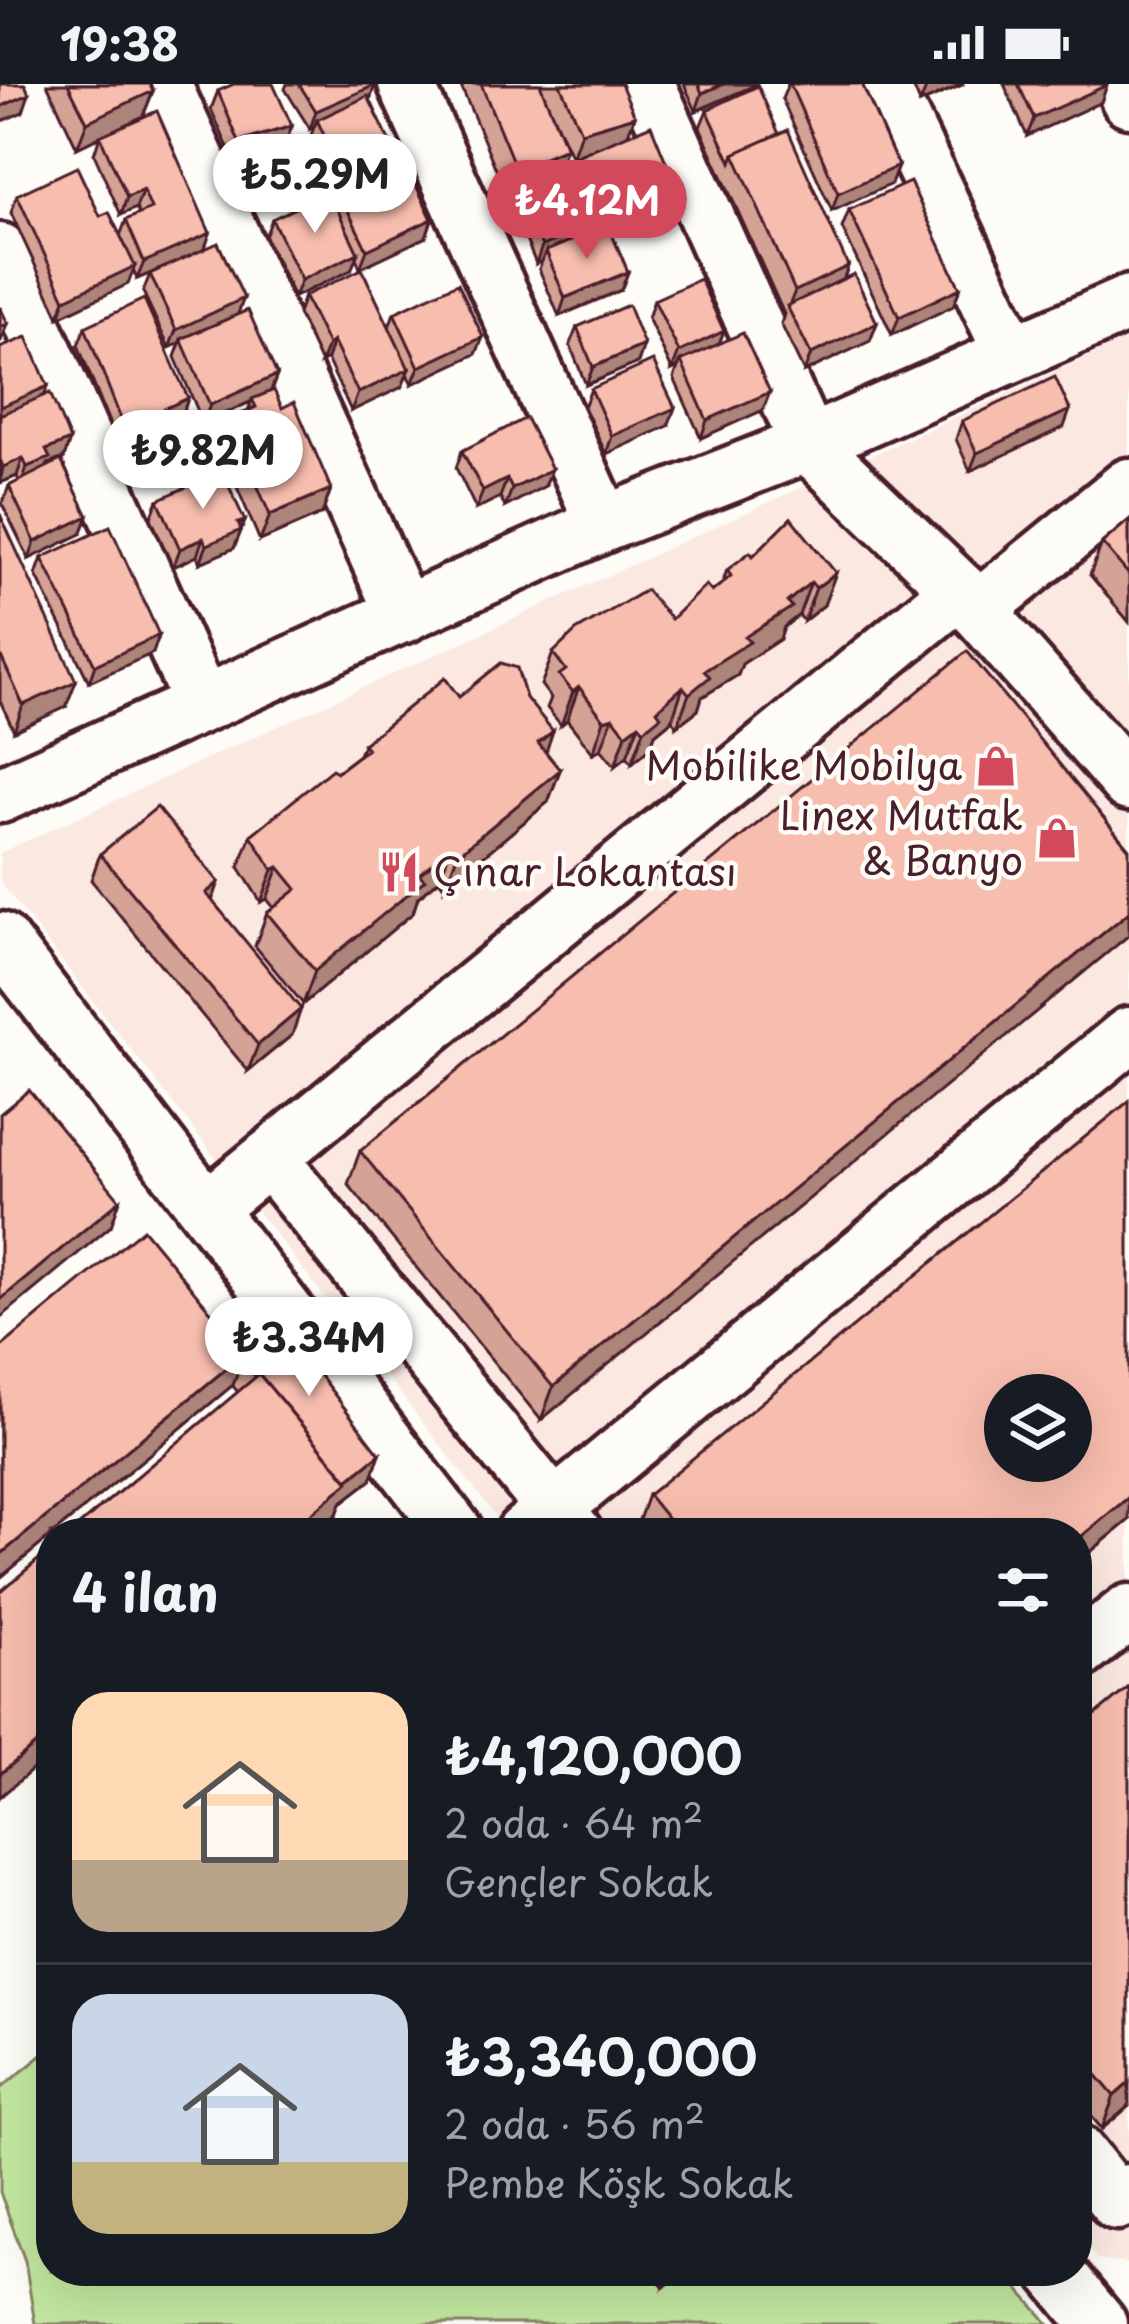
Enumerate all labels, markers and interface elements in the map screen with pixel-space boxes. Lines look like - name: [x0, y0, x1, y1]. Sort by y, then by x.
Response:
- text: 19:38: [60, 8, 179, 76]
- pin: ₺5.29M: [217, 134, 413, 236]
- text: ₺5.29M: [240, 143, 390, 202]
- pin: ₺4.12M: [489, 160, 685, 262]
- text: ₺4.12M: [514, 169, 660, 228]
- pin: ₺9.82M: [105, 410, 301, 512]
- text: ₺9.82M: [130, 419, 276, 478]
- place label: Mobilike Mobilya: [645, 734, 963, 793]
- shop icon: Mobilike Mobilya: [973, 743, 1019, 789]
- place label: Linex Mutfak & Banyo: [780, 784, 1023, 888]
- shop icon: Linex Mutfak & Banyo: [1034, 815, 1080, 861]
- place label: Çınar Lokantası: [433, 840, 737, 899]
- restaurant icon: Çınar Lokantası: [376, 849, 422, 895]
- pin: ₺3.34M: [211, 1297, 407, 1399]
- text: ₺3.34M: [232, 1306, 386, 1365]
- map controls: [984, 1374, 1092, 1482]
- button: layers: [984, 1374, 1092, 1482]
- text: 4 ilan: [72, 1552, 219, 1629]
- icon: filters: [990, 1557, 1056, 1623]
- text: ₺4,120,000: [444, 1715, 743, 1792]
- icon: home: [168, 1740, 312, 1884]
- text: 2 oda · 64 m²: [444, 1792, 703, 1851]
- text: Gençler Sokak: [444, 1851, 713, 1910]
- text: ₺3,340,000: [444, 2016, 758, 2093]
- icon: home: [168, 2042, 312, 2186]
- text: 2 oda · 56 m²: [444, 2093, 705, 2152]
- text: Pembe Köşk Sokak: [444, 2152, 793, 2211]

